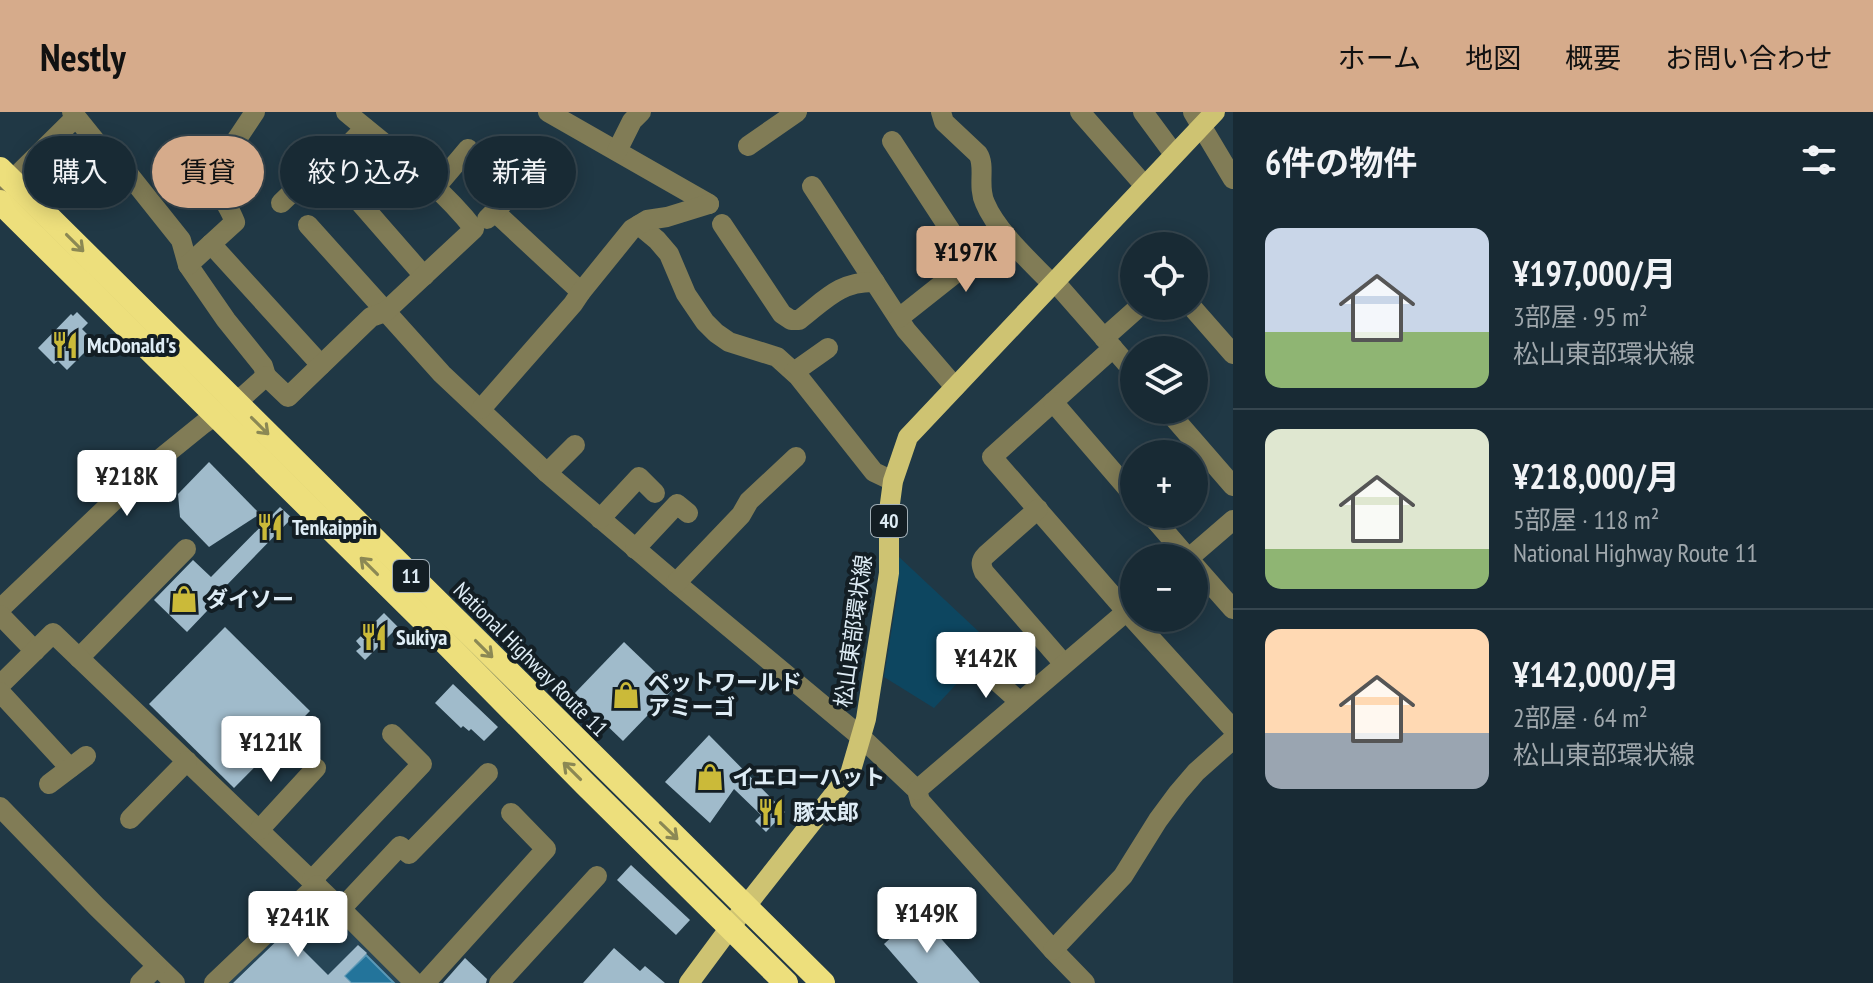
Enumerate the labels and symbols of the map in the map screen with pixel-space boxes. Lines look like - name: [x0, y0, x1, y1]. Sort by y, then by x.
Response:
- pin: ¥197K: [910, 226, 1022, 294]
- one-way arrow: [65, 233, 84, 252]
- restaurant icon: McDonald's: [50, 330, 80, 360]
- place label: McDonald's: [87, 331, 176, 359]
- one-way arrow: [250, 417, 270, 436]
- pin: ¥218K: [71, 450, 183, 518]
- road number: 40: [871, 505, 907, 537]
- restaurant icon: Tenkaippin: [255, 512, 285, 542]
- place label: Tenkaippin: [292, 513, 377, 541]
- street label: 松山東部環状線: [828, 553, 878, 709]
- one-way arrow: [359, 557, 379, 576]
- road number: 11: [393, 560, 429, 592]
- street label: National Highway Route 11: [448, 576, 614, 742]
- shop icon: ダイソー: [169, 584, 199, 614]
- place label: ダイソー: [206, 585, 294, 613]
- restaurant icon: Sukiya: [359, 622, 389, 652]
- place label: Sukiya: [396, 623, 447, 651]
- pin: ¥142K: [930, 632, 1042, 700]
- one-way arrow: [474, 639, 493, 658]
- place label: ペットワールド アミーゴ: [648, 668, 802, 721]
- shop icon: ペットワールド アミーゴ: [611, 680, 641, 710]
- pin: ¥121K: [215, 716, 327, 784]
- one-way arrow: [563, 762, 582, 781]
- shop icon: イエローハット: [695, 762, 725, 792]
- place label: イエローハット: [732, 763, 885, 791]
- restaurant icon: 豚太郎: [756, 797, 786, 827]
- place label: 豚太郎: [793, 798, 859, 826]
- one-way arrow: [659, 822, 679, 841]
- pin: ¥149K: [871, 887, 983, 955]
- pin: ¥241K: [242, 891, 354, 959]

